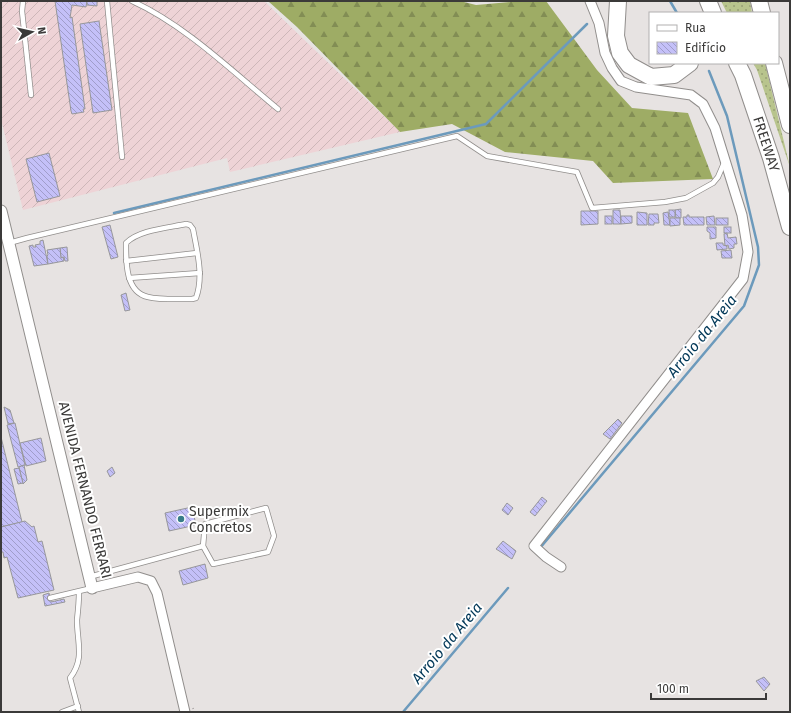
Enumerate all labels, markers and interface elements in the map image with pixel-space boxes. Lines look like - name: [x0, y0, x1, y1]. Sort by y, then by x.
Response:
- north arrow: [12, 12, 52, 52]
- legend: [649, 12, 779, 64]
- text: Rua: [685, 21, 706, 35]
- text: N: [34, 26, 48, 35]
- text: Edifício: [685, 41, 726, 55]
- street label: FREEWAY: [749, 114, 783, 174]
- water label: Arroio da Areia: [663, 291, 741, 381]
- street label: AVENIDA FERNANDO FERRARI: [55, 400, 115, 580]
- place label: Supermix Concretos: [189, 503, 252, 536]
- marker: Supermix Concretos: [176, 514, 186, 524]
- water label: Arroio da Areia: [407, 599, 486, 688]
- scale bar: [651, 675, 766, 701]
- text: 100 m: [657, 682, 689, 696]

